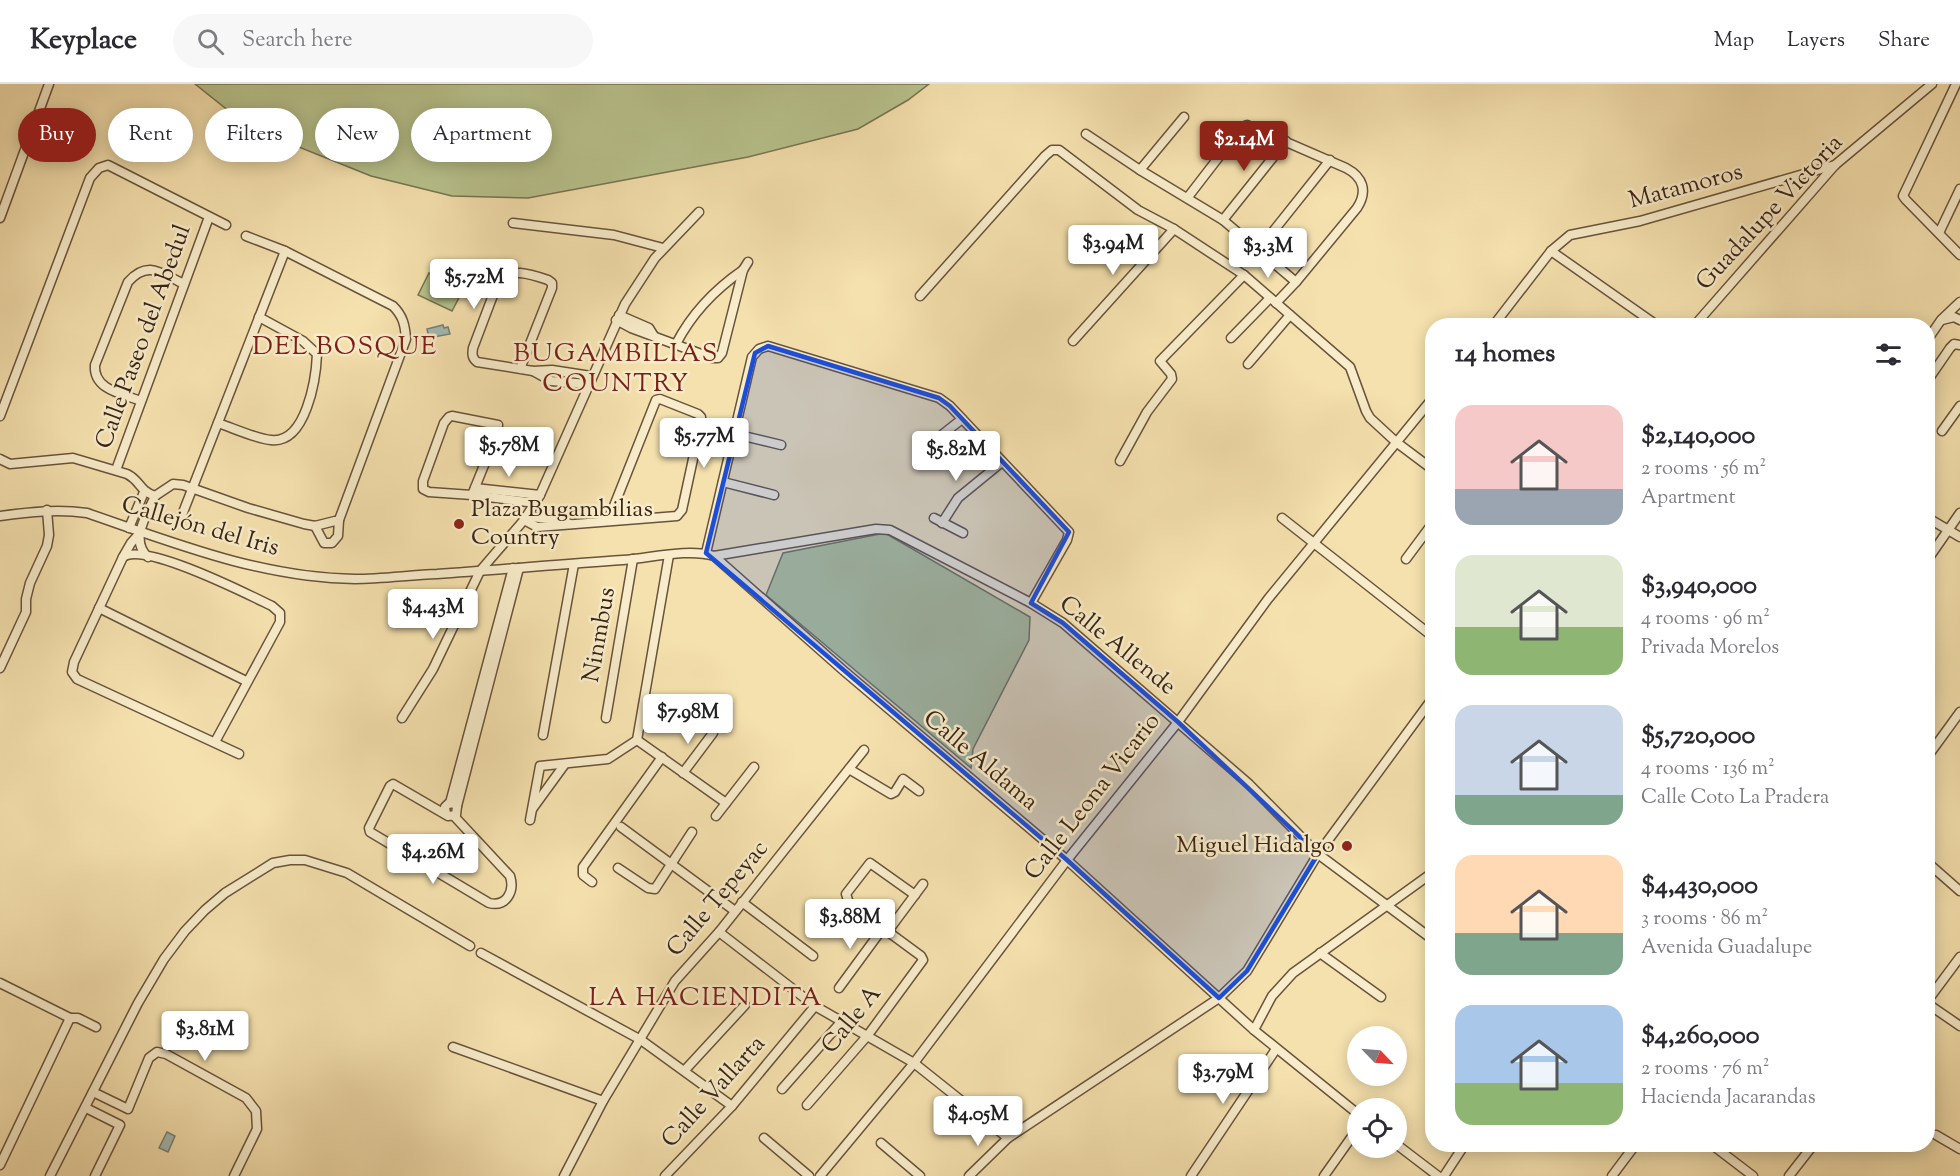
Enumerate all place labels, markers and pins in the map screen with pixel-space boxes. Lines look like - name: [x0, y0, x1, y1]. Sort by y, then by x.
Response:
- pin: $2.14M: [1195, 121, 1293, 172]
- pin: $3.94M: [1064, 225, 1162, 276]
- pin: $3.3M: [1226, 228, 1310, 279]
- pin: $5.72M: [425, 259, 523, 310]
- pin: $5.77M: [655, 418, 753, 469]
- pin: $5.78M: [460, 427, 558, 478]
- pin: $5.82M: [907, 431, 1005, 482]
- place label: Plaza Bugambilias Country: [471, 493, 653, 555]
- marker: Plaza Bugambilias Country: [452, 517, 466, 531]
- pin: $4.43M: [384, 589, 482, 640]
- pin: $7.98M: [639, 694, 737, 745]
- place label: Miguel Hidalgo: [1176, 829, 1335, 863]
- pin: $4.26M: [384, 834, 482, 885]
- marker: Miguel Hidalgo: [1340, 839, 1354, 853]
- pin: $3.88M: [801, 899, 899, 950]
- pin: $3.81M: [156, 1011, 254, 1062]
- pin: $3.79M: [1174, 1054, 1272, 1105]
- pin: $4.05M: [929, 1096, 1027, 1147]

